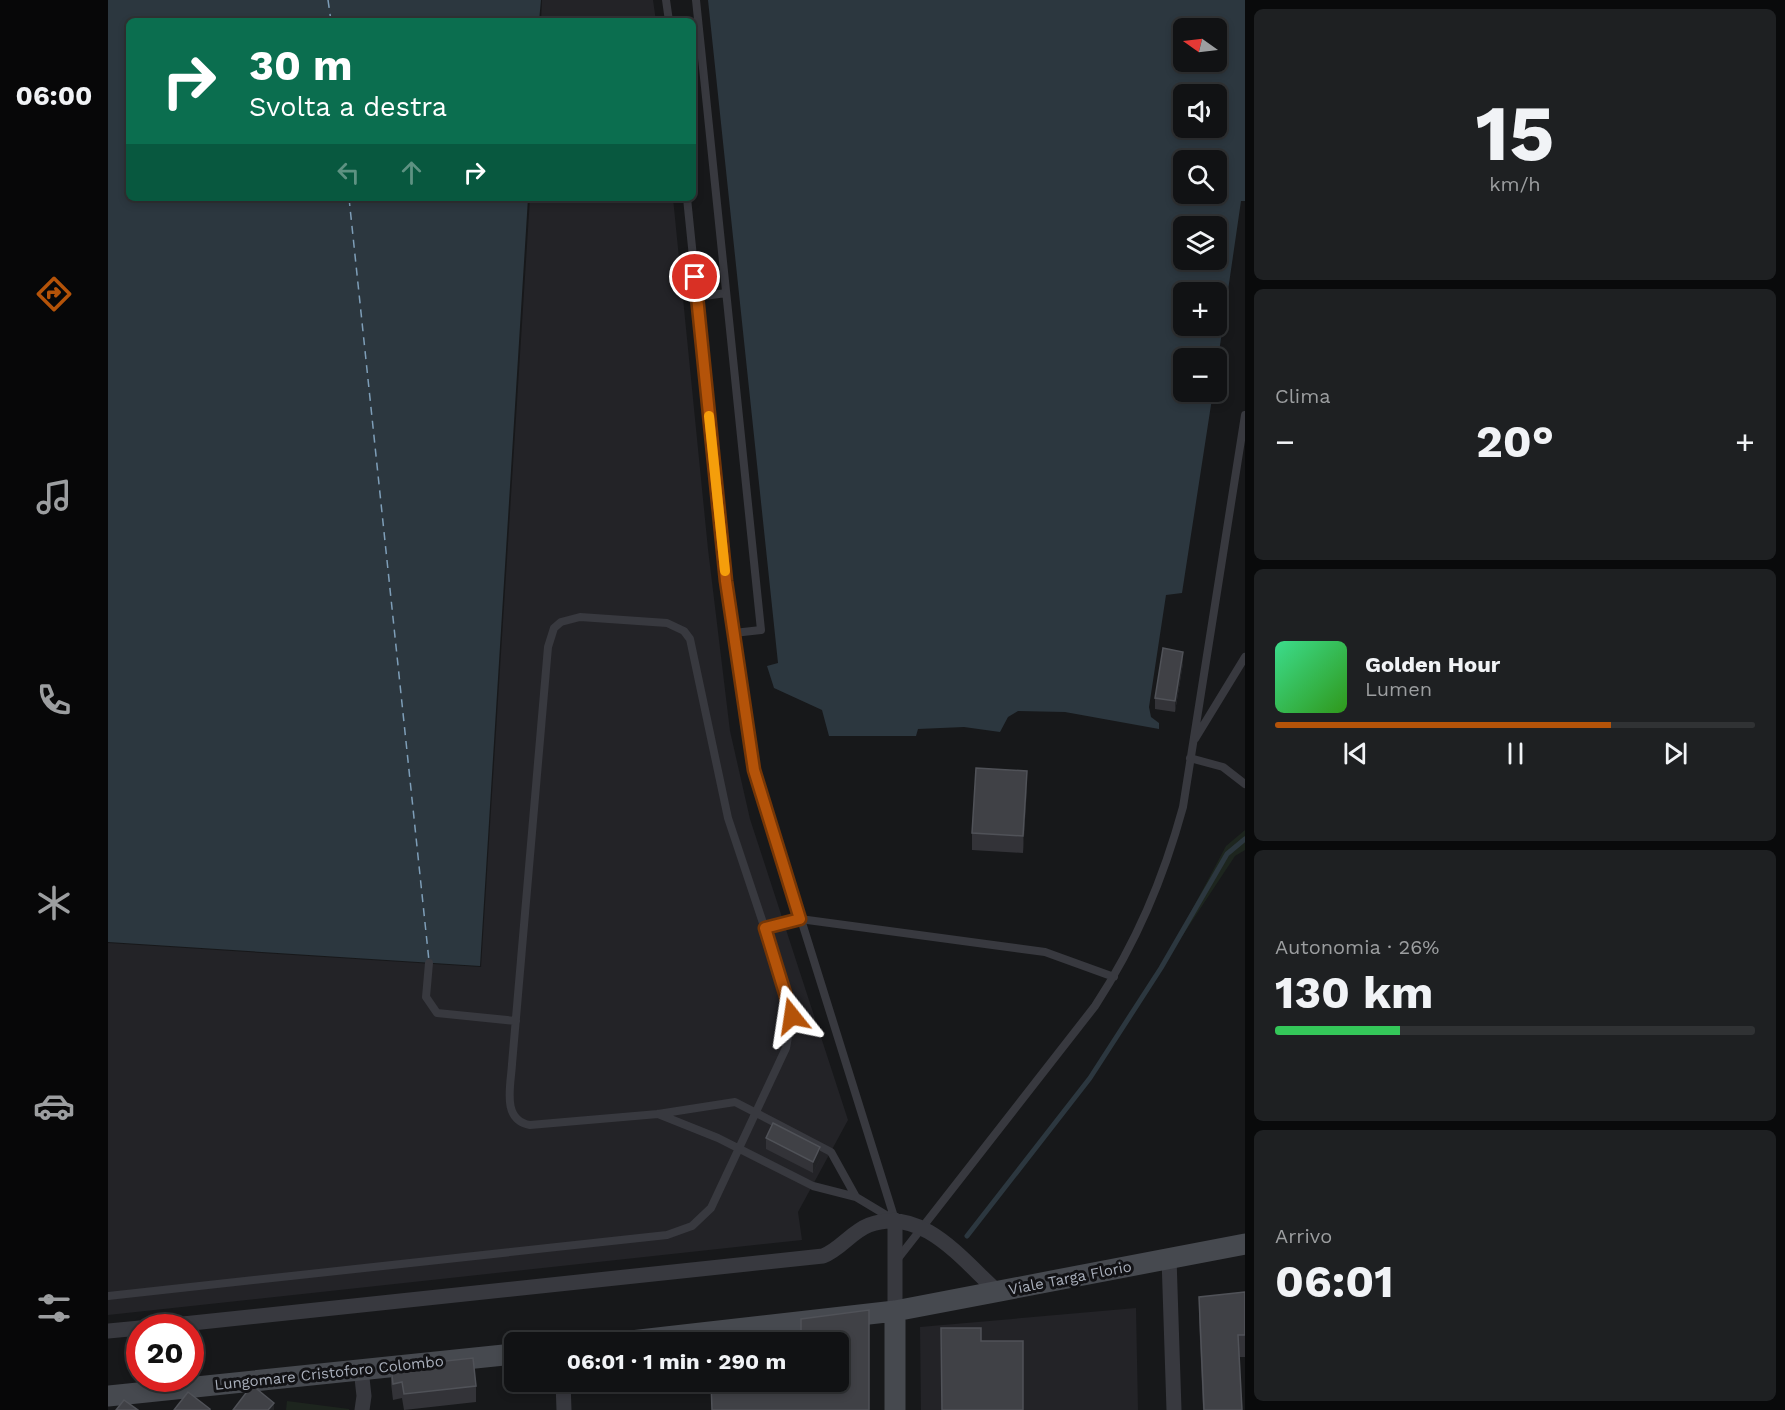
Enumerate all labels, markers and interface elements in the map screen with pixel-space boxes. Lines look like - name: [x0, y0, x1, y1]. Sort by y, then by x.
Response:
- north arrow: [1173, 18, 1227, 72]
- map controls: [1173, 18, 1227, 402]
- text: 30 m: [249, 41, 353, 90]
- icon: right: [150, 42, 228, 120]
- text: 06:00: [16, 80, 92, 112]
- button: sound: [1173, 84, 1227, 138]
- text: 15: [1475, 87, 1555, 179]
- text: Svolta a destra: [249, 91, 447, 123]
- button: search: [1173, 150, 1227, 204]
- icon: left: [332, 156, 365, 189]
- icon: ahead: [395, 156, 428, 189]
- icon: right: [458, 156, 491, 189]
- text: km/h: [1489, 172, 1541, 196]
- button: layers: [1173, 216, 1227, 270]
- pin: [669, 251, 720, 302]
- icon: arrive: [678, 260, 711, 293]
- icon: directions: [33, 273, 75, 315]
- button: +: [1173, 282, 1227, 336]
- button: −: [1173, 348, 1227, 402]
- text: Clima: [1275, 384, 1331, 408]
- text: 20°: [1476, 415, 1554, 468]
- text: −: [1275, 422, 1295, 461]
- text: +: [1735, 422, 1755, 461]
- icon: music: [33, 476, 75, 518]
- text: Golden Hour: [1365, 652, 1500, 677]
- text: Lumen: [1365, 677, 1432, 701]
- icon: phone: [33, 679, 75, 721]
- icon: previous: [1339, 737, 1372, 770]
- icon: pause: [1499, 737, 1532, 770]
- icon: next: [1659, 737, 1692, 770]
- icon: climate: [33, 882, 75, 924]
- text: Autonomia · 26%: [1275, 935, 1439, 959]
- text: 130 km: [1275, 966, 1433, 1019]
- position arrow: [760, 984, 824, 1048]
- icon: car: [33, 1085, 75, 1127]
- text: Arrivo: [1275, 1224, 1332, 1248]
- text: 06:01: [1275, 1255, 1394, 1308]
- street label: Viale Targa Florio: [1007, 1257, 1133, 1299]
- icon: filters: [33, 1287, 75, 1329]
- speed limit sign: 20: [126, 1314, 204, 1392]
- text: 06:01 · 1 min · 290 m: [567, 1349, 786, 1374]
- street label: Lungomare Cristoforo Colombo: [213, 1352, 445, 1394]

